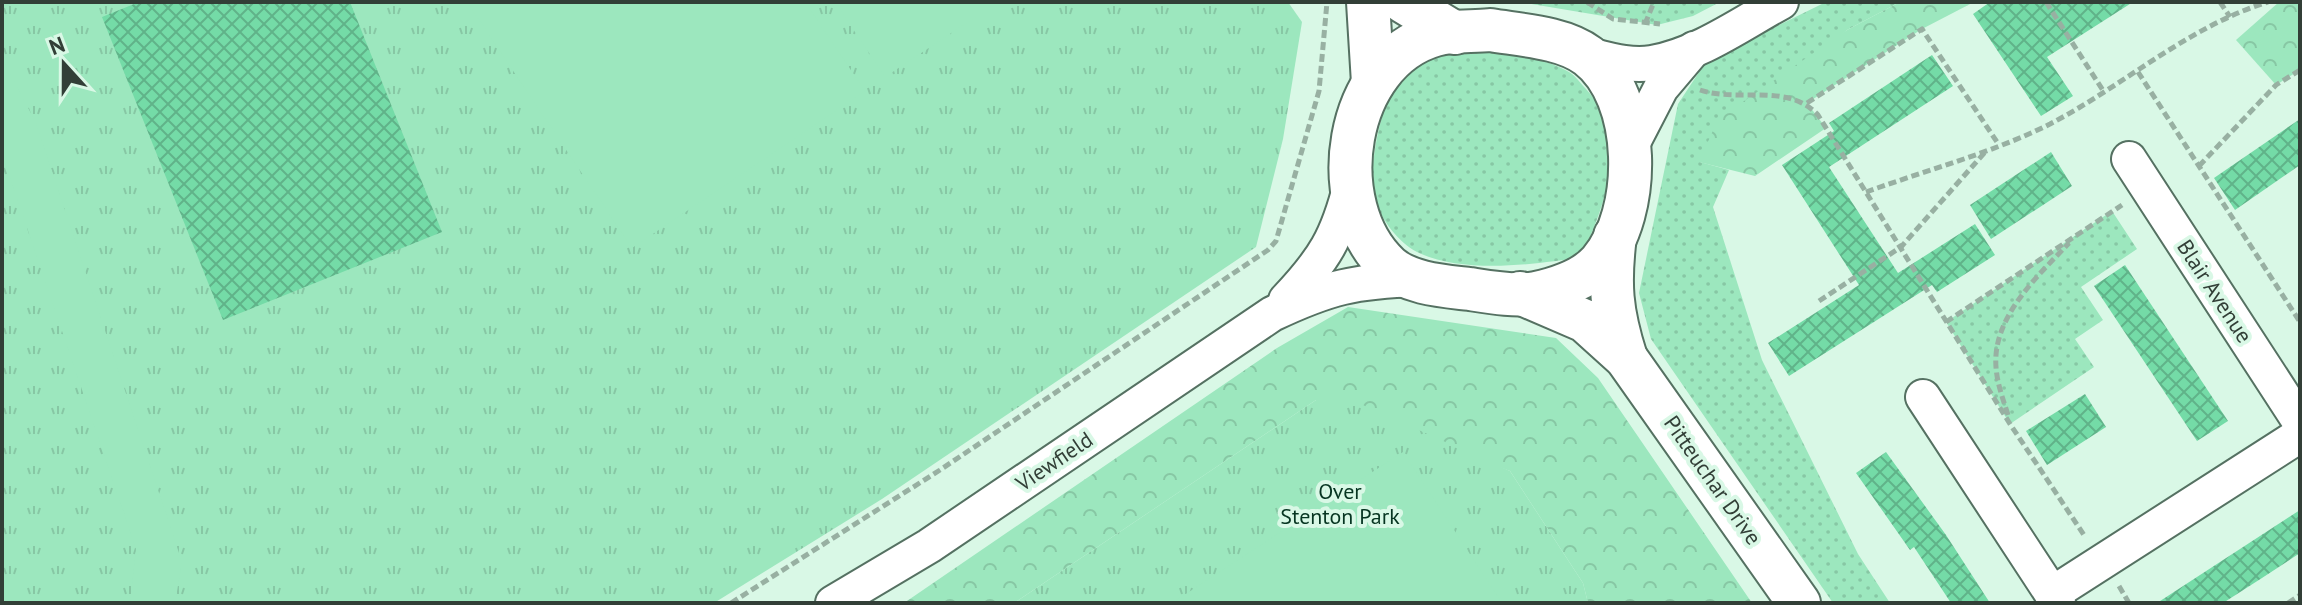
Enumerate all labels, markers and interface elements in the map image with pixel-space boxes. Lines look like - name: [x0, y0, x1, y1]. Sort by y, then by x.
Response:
- north arrow: [24, 24, 104, 104]
- text: N: [45, 30, 69, 61]
- street label: Blair Avenue: [2171, 234, 2259, 348]
- street label: Pitteuchar Drive: [1658, 410, 1768, 550]
- street label: Viewfield: [1009, 425, 1098, 497]
- park label: Over Stenton Park: [1280, 477, 1400, 530]

